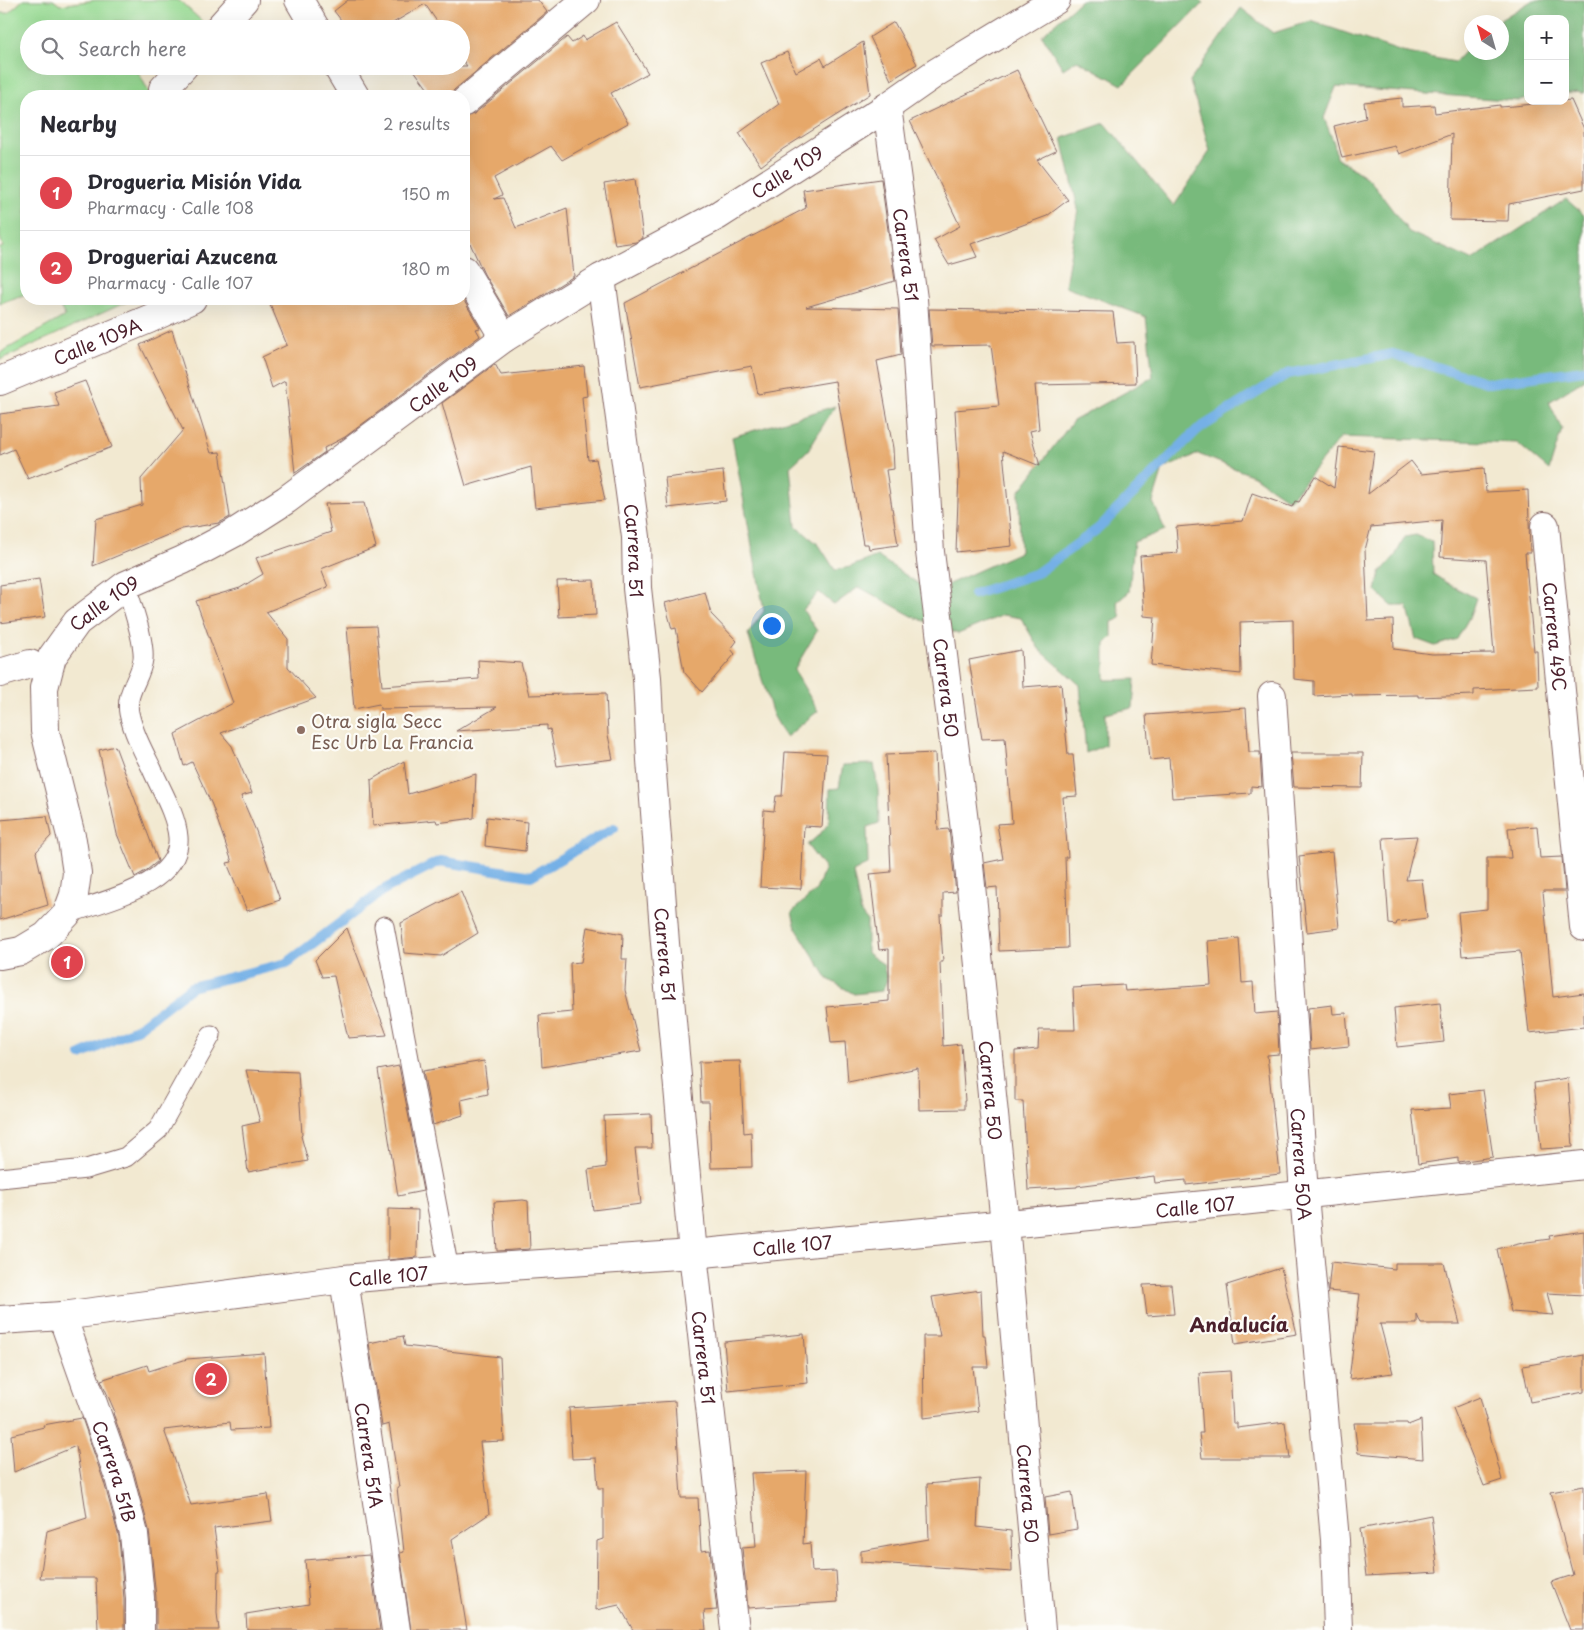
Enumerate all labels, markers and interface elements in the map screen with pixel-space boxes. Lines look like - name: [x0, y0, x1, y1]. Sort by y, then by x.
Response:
- north arrow: [1464, 15, 1509, 60]
- map controls: [1524, 15, 1569, 105]
- button: +: [1524, 15, 1569, 60]
- search box: [20, 20, 470, 75]
- icon: search: [38, 34, 66, 62]
- text: Search here: [78, 34, 187, 62]
- button: −: [1524, 60, 1569, 105]
- text: Nearby: [40, 107, 117, 139]
- text: 2 results: [383, 111, 450, 135]
- street label: Calle 109: [745, 138, 828, 205]
- text: Drogueria Misión Vida: [87, 167, 302, 195]
- text: 1: [52, 181, 60, 205]
- text: 150 m: [402, 181, 450, 205]
- text: Pharmacy · Calle 108: [87, 195, 254, 219]
- street label: Carrera 51: [887, 206, 927, 303]
- text: Drogueriai Azucena: [87, 242, 278, 270]
- text: 2: [50, 256, 62, 280]
- text: 180 m: [402, 256, 450, 280]
- text: Pharmacy · Calle 107: [87, 270, 253, 294]
- street label: Calle 109A: [49, 310, 145, 371]
- street label: Calle 109: [402, 349, 483, 419]
- street label: Carrera 51: [618, 502, 651, 599]
- street label: Calle 109: [62, 568, 142, 636]
- street label: Carrera 49C: [1537, 581, 1574, 692]
- your location: [759, 613, 785, 639]
- street label: Carrera 50: [927, 636, 967, 739]
- place label: Otra sigla Secc Esc Urb La Francia: [311, 707, 473, 755]
- marker: Otra sigla Secc Esc Urb La Francia: [295, 724, 307, 736]
- street label: Carrera 51: [649, 906, 684, 1003]
- pin: 1: [51, 943, 83, 981]
- street label: Carrera 50: [973, 1039, 1010, 1141]
- street label: Carrera 50A: [1285, 1107, 1320, 1222]
- street label: Calle 107: [1154, 1188, 1237, 1223]
- street label: Calle 107: [751, 1227, 833, 1262]
- street label: Calle 107: [347, 1258, 429, 1292]
- street label: Carrera 51: [686, 1309, 723, 1406]
- district label: Andalucía: [1189, 1310, 1289, 1338]
- pin: 2: [195, 1360, 227, 1398]
- street label: Carrera 51A: [349, 1400, 391, 1510]
- street label: Carrera 51B: [86, 1416, 144, 1525]
- street label: Carrera 50: [1011, 1443, 1047, 1544]

